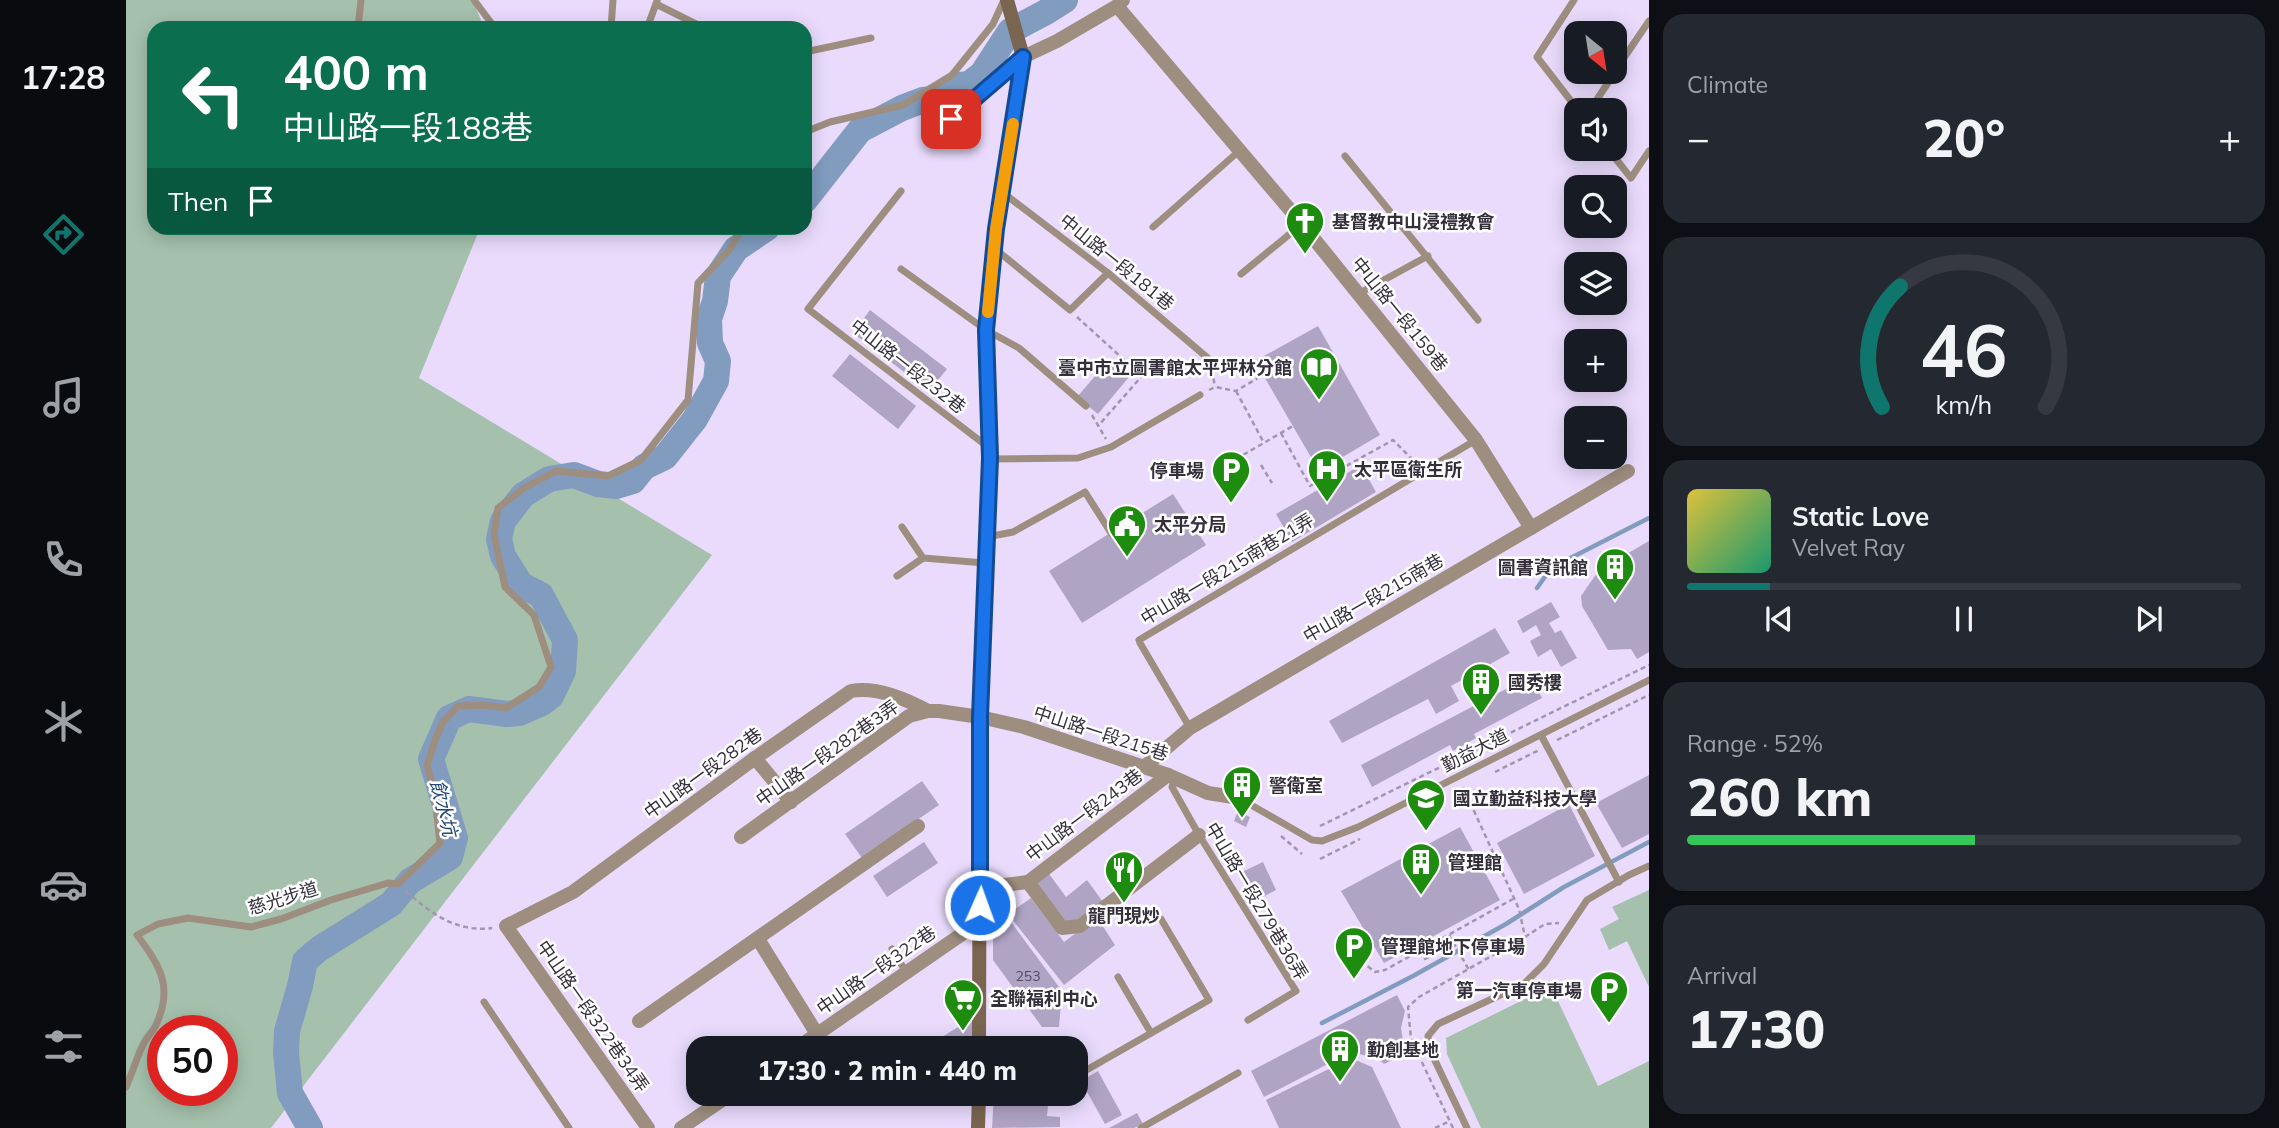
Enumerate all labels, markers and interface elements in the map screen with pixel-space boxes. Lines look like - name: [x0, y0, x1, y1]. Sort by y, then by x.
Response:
- north arrow: [1564, 21, 1628, 84]
- map controls: [1564, 21, 1627, 469]
- text: 400 m: [283, 41, 429, 102]
- icon: left: [168, 49, 259, 140]
- text: 17:28: [21, 57, 105, 97]
- text: Climate: [1687, 70, 1768, 99]
- pin: [921, 89, 981, 149]
- button: sound: [1564, 98, 1627, 161]
- icon: arrive: [932, 100, 970, 138]
- text: 20°: [1923, 105, 2005, 170]
- text: 中山路一段188巷: [283, 107, 533, 147]
- text: −: [1687, 114, 1710, 162]
- text: +: [2218, 114, 2241, 162]
- button: search: [1564, 175, 1627, 238]
- icon: arrive: [242, 182, 280, 220]
- text: Then: [168, 185, 228, 218]
- church icon: 基督教中山浸禮教會: [1284, 200, 1326, 255]
- street label: 中山路一段181巷: [1055, 209, 1179, 315]
- icon: directions: [39, 210, 88, 259]
- place label: 基督教中山浸禮教會: [1332, 210, 1495, 233]
- street label: 中山路一段159巷: [1347, 252, 1453, 376]
- button: layers: [1564, 252, 1627, 315]
- text: 46: [1920, 305, 2008, 396]
- street label: 中山路一段232巷: [846, 314, 970, 418]
- button: +: [1564, 329, 1627, 392]
- library icon: 臺中市立圖書館太平坪林分館: [1298, 346, 1340, 401]
- place label: 臺中市立圖書館太平坪林分館: [1058, 356, 1292, 379]
- icon: music: [39, 373, 88, 422]
- text: km/h: [1936, 389, 1992, 420]
- button: −: [1564, 406, 1627, 469]
- hospital icon: 太平區衛生所: [1306, 448, 1348, 503]
- parking icon: 停車場: [1210, 449, 1252, 504]
- place label: 太平區衛生所: [1354, 458, 1462, 481]
- place label: 停車場: [1150, 459, 1204, 482]
- text: Static Love: [1792, 500, 1929, 533]
- public building icon: 太平分局: [1106, 503, 1148, 558]
- street label: 中山路一段215南巷21弄: [1136, 508, 1318, 630]
- place label: 太平分局: [1154, 513, 1226, 536]
- text: Velvet Ray: [1792, 533, 1905, 562]
- icon: phone: [39, 535, 88, 584]
- building icon: 圖書資訊館: [1594, 546, 1636, 601]
- street label: 中山路一段215南巷: [1299, 548, 1447, 648]
- place label: 圖書資訊館: [1498, 556, 1588, 579]
- icon: previous: [1760, 600, 1798, 638]
- icon: pause: [1945, 600, 1983, 638]
- icon: next: [2130, 600, 2168, 638]
- building icon: 國秀樓: [1460, 661, 1502, 716]
- place label: 國秀樓: [1508, 671, 1562, 694]
- street label: 中山路一段282巷3弄: [751, 695, 903, 811]
- icon: climate: [39, 697, 88, 746]
- street label: 中山路一段215巷: [1031, 700, 1171, 766]
- street label: 中山路一段282巷: [639, 722, 767, 824]
- street label: 勤益大道: [1438, 723, 1512, 777]
- text: Range · 52%: [1687, 729, 1823, 758]
- street label: 中山路一段243巷: [1021, 764, 1147, 866]
- building icon: 警衛室: [1221, 764, 1263, 819]
- text: 260 km: [1687, 764, 1872, 829]
- place label: 警衛室: [1269, 774, 1323, 797]
- water label: 飲水坑: [425, 777, 463, 841]
- school or university icon: 國立勤益科技大學: [1405, 777, 1447, 832]
- place label: 國立勤益科技大學: [1453, 787, 1597, 810]
- street label: 中山路一段279巷36弄: [1201, 818, 1313, 984]
- building icon: 管理館: [1400, 841, 1442, 896]
- restaurant icon: 龍門現炒: [1103, 849, 1145, 904]
- place label: 管理館: [1448, 851, 1502, 874]
- icon: car: [39, 860, 88, 909]
- position arrow: [943, 868, 1017, 942]
- street label: 慈光步道: [245, 876, 321, 920]
- place label: 龍門現炒: [1088, 904, 1160, 927]
- street label: 中山路一段322巷: [812, 920, 940, 1020]
- parking icon: 管理館地下停車場: [1333, 925, 1375, 980]
- place label: 管理館地下停車場: [1381, 935, 1525, 958]
- street label: 中山路一段322巷34弄: [532, 936, 654, 1096]
- text: Arrival: [1687, 961, 1757, 990]
- house number: 253: [1015, 967, 1041, 985]
- parking icon: 第一汽車停車場: [1588, 969, 1630, 1024]
- supermarket icon: 全聯福利中心: [942, 977, 984, 1032]
- place label: 第一汽車停車場: [1456, 979, 1582, 1002]
- place label: 全聯福利中心: [990, 987, 1098, 1010]
- text: 17:30: [1687, 996, 1825, 1061]
- speed limit sign: 50: [147, 1015, 238, 1106]
- icon: filters: [39, 1022, 88, 1071]
- building icon: 勤創基地: [1319, 1028, 1361, 1083]
- place label: 勤創基地: [1367, 1038, 1439, 1061]
- text: 17:30 · 2 min · 440 m: [757, 1054, 1017, 1087]

